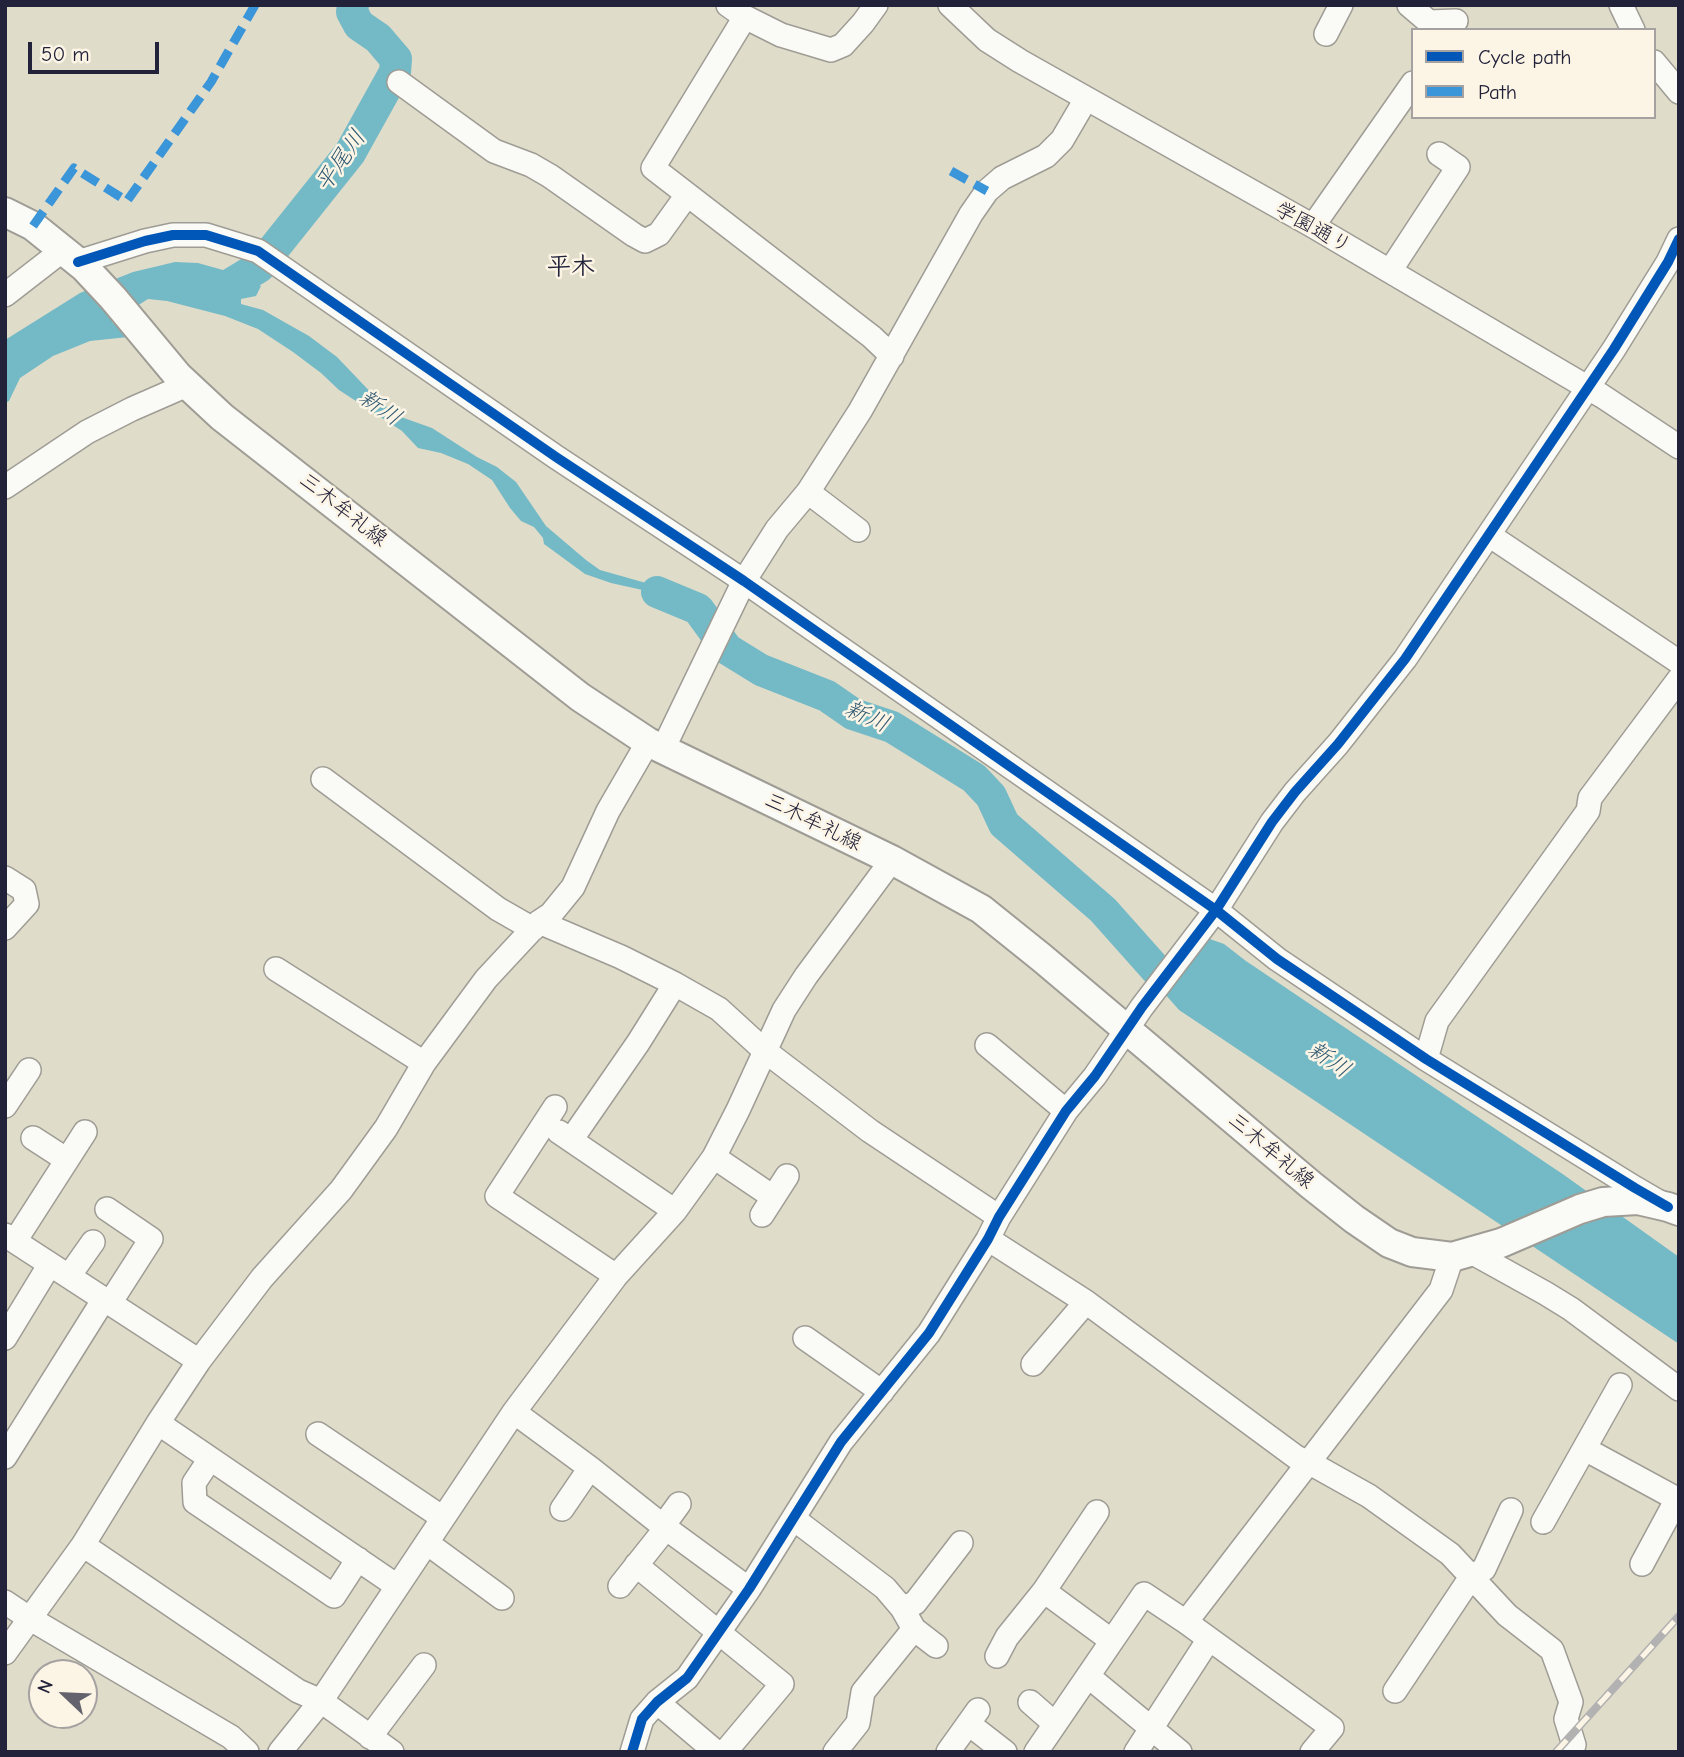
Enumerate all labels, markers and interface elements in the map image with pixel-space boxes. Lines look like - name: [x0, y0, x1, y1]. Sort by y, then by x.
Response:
- scale bar: [32, 28, 163, 72]
- legend: [1411, 28, 1656, 119]
- text: 50 m: [41, 42, 90, 66]
- text: Cycle path: [1478, 45, 1571, 69]
- text: Path: [1478, 80, 1517, 104]
- water label: 平尾川: [310, 125, 372, 197]
- street label: 学園通り: [1270, 197, 1356, 259]
- district label: 平木: [547, 253, 595, 281]
- water label: 新川: [353, 384, 407, 432]
- street label: 三木牟礼線: [294, 468, 392, 552]
- water label: 新川: [840, 695, 894, 739]
- street label: 三木牟礼線: [760, 788, 866, 856]
- water label: 新川: [1302, 1036, 1356, 1084]
- street label: 三木牟礼線: [1223, 1108, 1319, 1194]
- north arrow: [28, 1659, 98, 1729]
- text: N: [33, 1677, 58, 1697]

